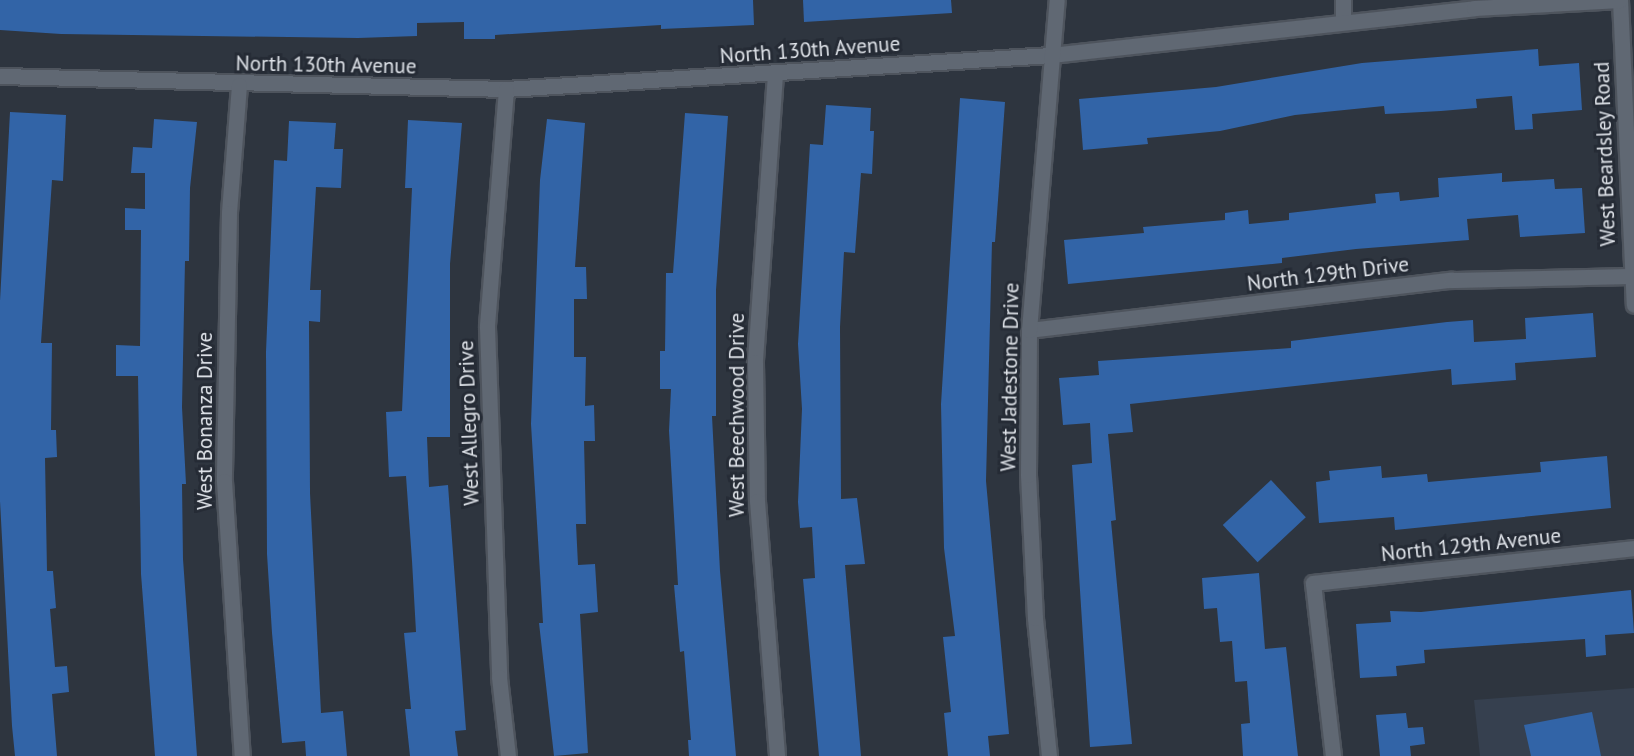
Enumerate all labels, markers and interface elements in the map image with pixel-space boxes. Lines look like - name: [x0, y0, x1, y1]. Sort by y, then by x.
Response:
- street label: North 130th Avenue: [719, 31, 901, 69]
- street label: North 130th Avenue: [235, 51, 417, 79]
- street label: West Beardsley Road: [1589, 61, 1621, 247]
- street label: North 129th Drive: [1246, 252, 1410, 296]
- street label: West Jadestone Drive: [996, 282, 1024, 472]
- street label: West Beechwood Drive: [724, 313, 750, 517]
- street label: West Bonanza Drive: [192, 332, 218, 510]
- street label: West Allegro Drive: [454, 340, 484, 506]
- street label: North 129th Avenue: [1379, 523, 1563, 567]

